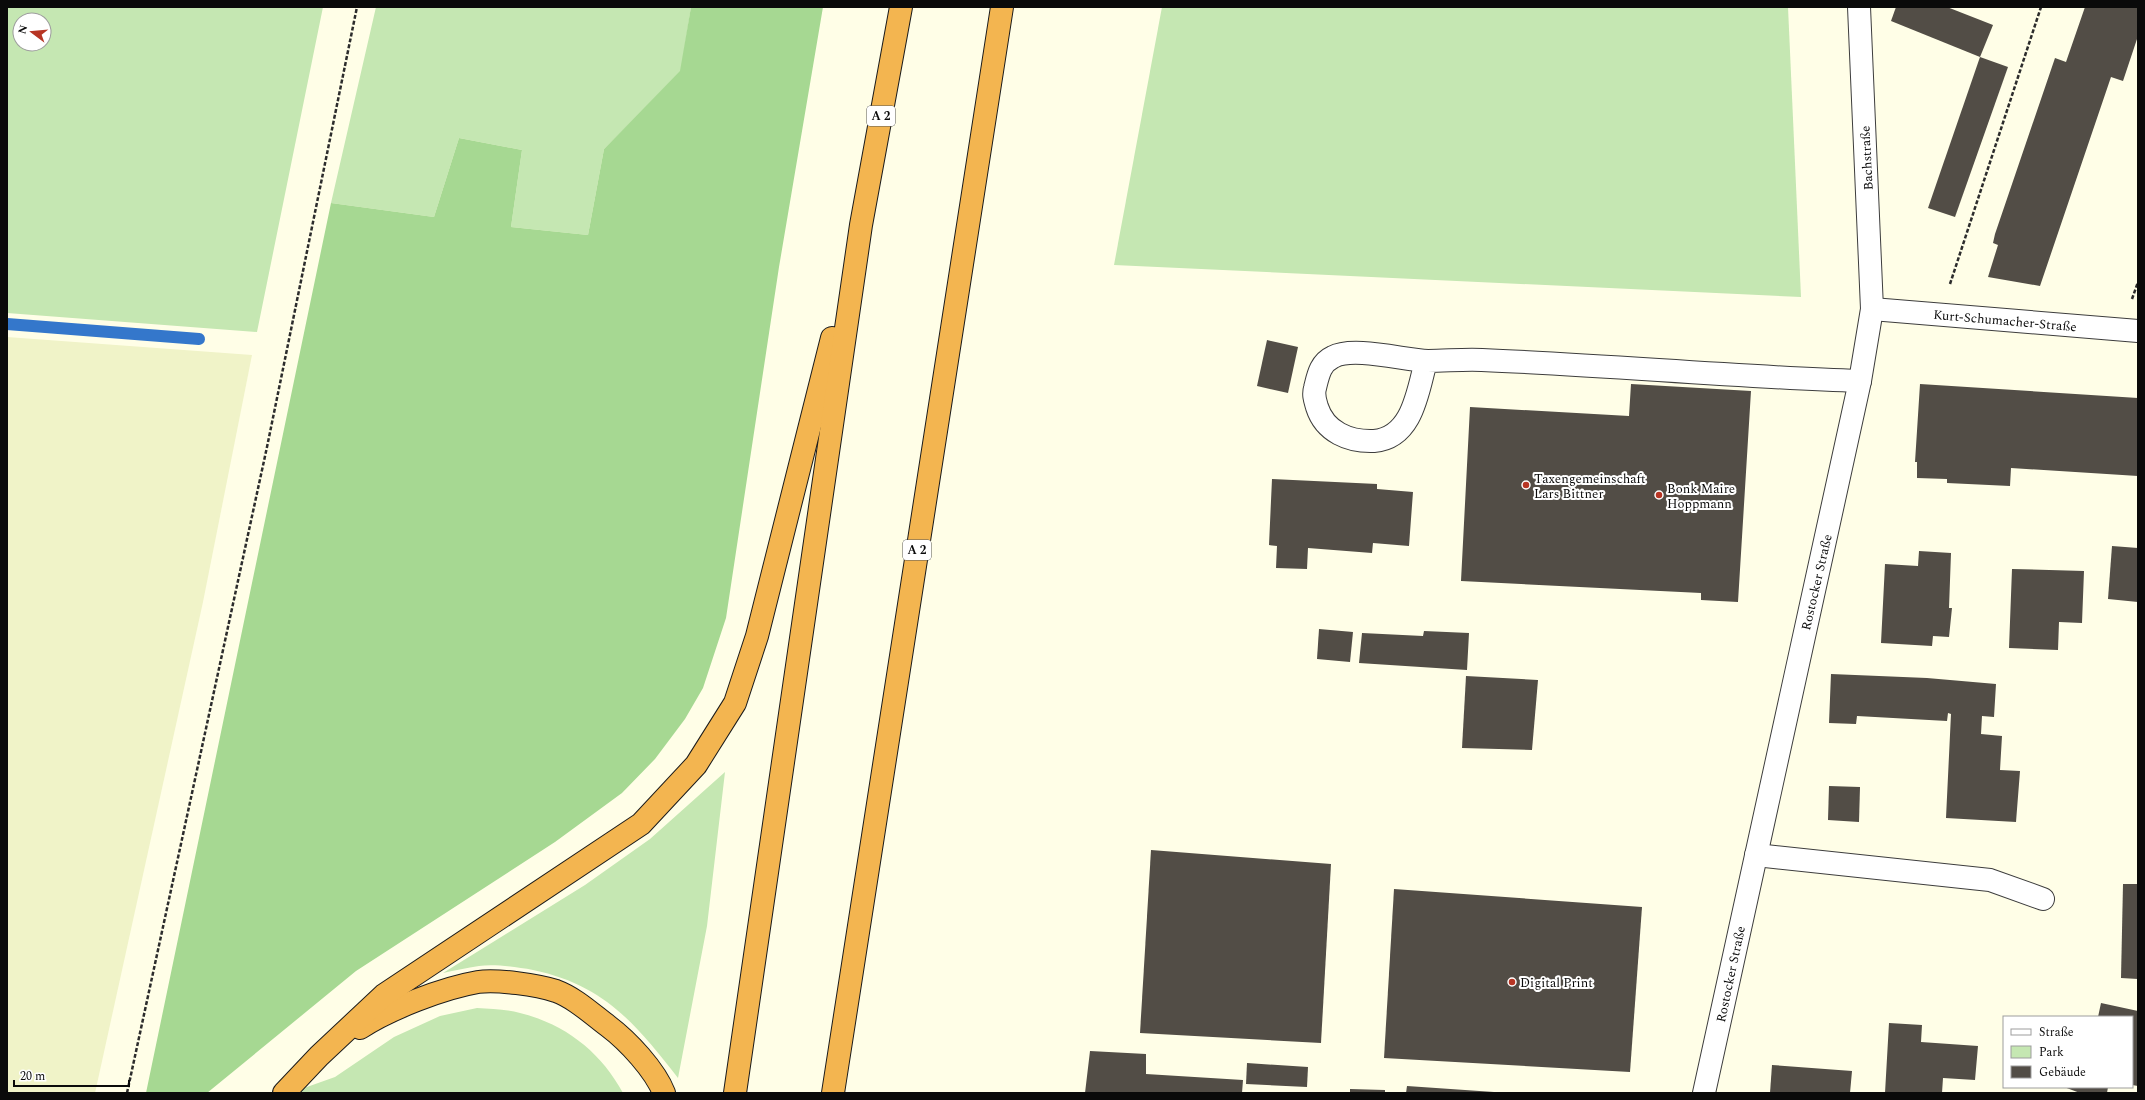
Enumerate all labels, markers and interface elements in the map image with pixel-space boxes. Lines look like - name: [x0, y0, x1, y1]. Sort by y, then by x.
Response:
- north arrow: [12, 12, 52, 52]
- text: N: [13, 23, 32, 36]
- road number: A 2: [867, 106, 895, 126]
- street label: Bachstraße: [1855, 125, 1879, 191]
- street label: Kurt-Schumacher-Straße: [1932, 305, 2077, 337]
- place label: Taxengemeinschaft Lars Bittner: [1534, 469, 1646, 504]
- place label: Bonk Maire Hoppmann: [1667, 479, 1735, 514]
- marker: Taxengemeinschaft Lars Bittner: [1521, 480, 1531, 490]
- marker: Bonk Maire Hoppmann: [1654, 490, 1664, 500]
- street label: Rostocker Straße: [1796, 532, 1838, 632]
- road number: A 2: [903, 540, 931, 560]
- street label: Rostocker Straße: [1711, 924, 1751, 1024]
- place label: Digital Print: [1520, 973, 1593, 993]
- marker: Digital Print: [1507, 977, 1517, 987]
- legend: [2003, 1016, 2133, 1088]
- text: Straße: [2039, 1023, 2074, 1042]
- text: Park: [2039, 1043, 2064, 1062]
- scale bar: [14, 1062, 129, 1088]
- text: Gebäude: [2039, 1063, 2086, 1082]
- text: 20 m: [20, 1067, 45, 1086]

